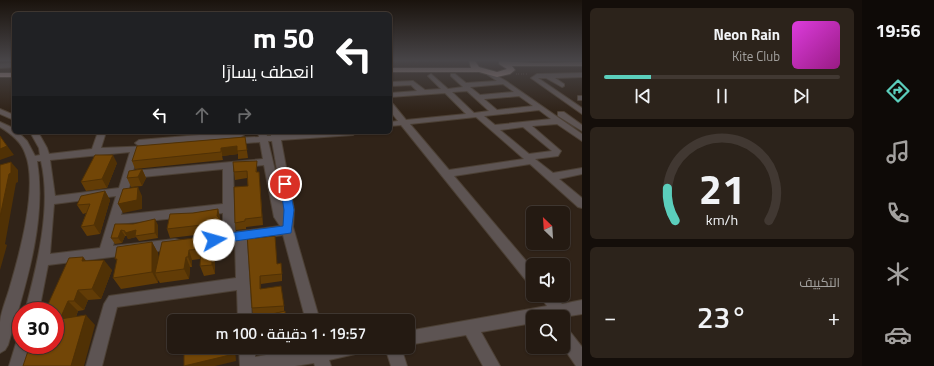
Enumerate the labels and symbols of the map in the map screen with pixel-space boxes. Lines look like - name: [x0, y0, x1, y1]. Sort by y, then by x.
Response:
- pin: [268, 167, 302, 201]
- north arrow: [526, 206, 570, 250]
- position arrow: [193, 219, 235, 261]
- speed limit sign: 30: [12, 302, 64, 354]

